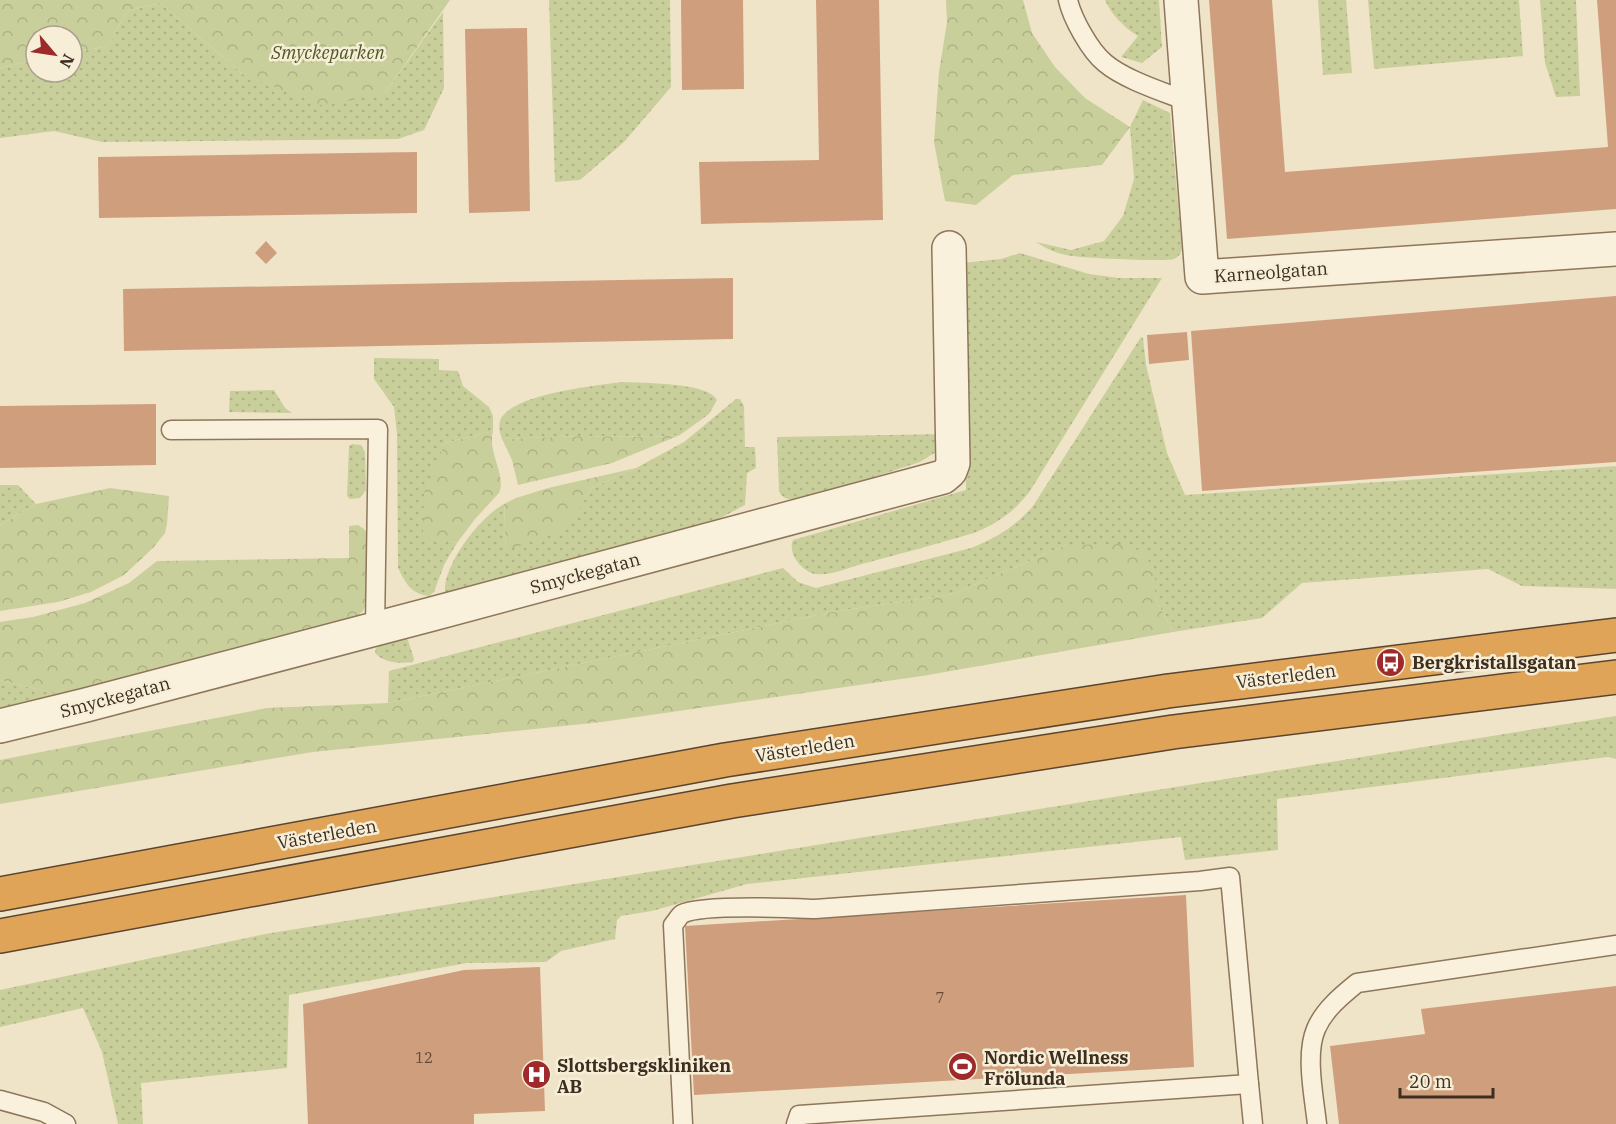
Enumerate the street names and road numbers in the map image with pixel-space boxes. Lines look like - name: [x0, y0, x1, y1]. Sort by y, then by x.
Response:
- street label: Karneolgatan: [1213, 257, 1329, 287]
- street label: Smyckegatan: [527, 547, 643, 599]
- street label: Västerleden: [1235, 658, 1337, 694]
- street label: Smyckegatan: [57, 671, 173, 723]
- street label: Västerleden: [754, 729, 856, 767]
- street label: Västerleden: [275, 814, 379, 854]

